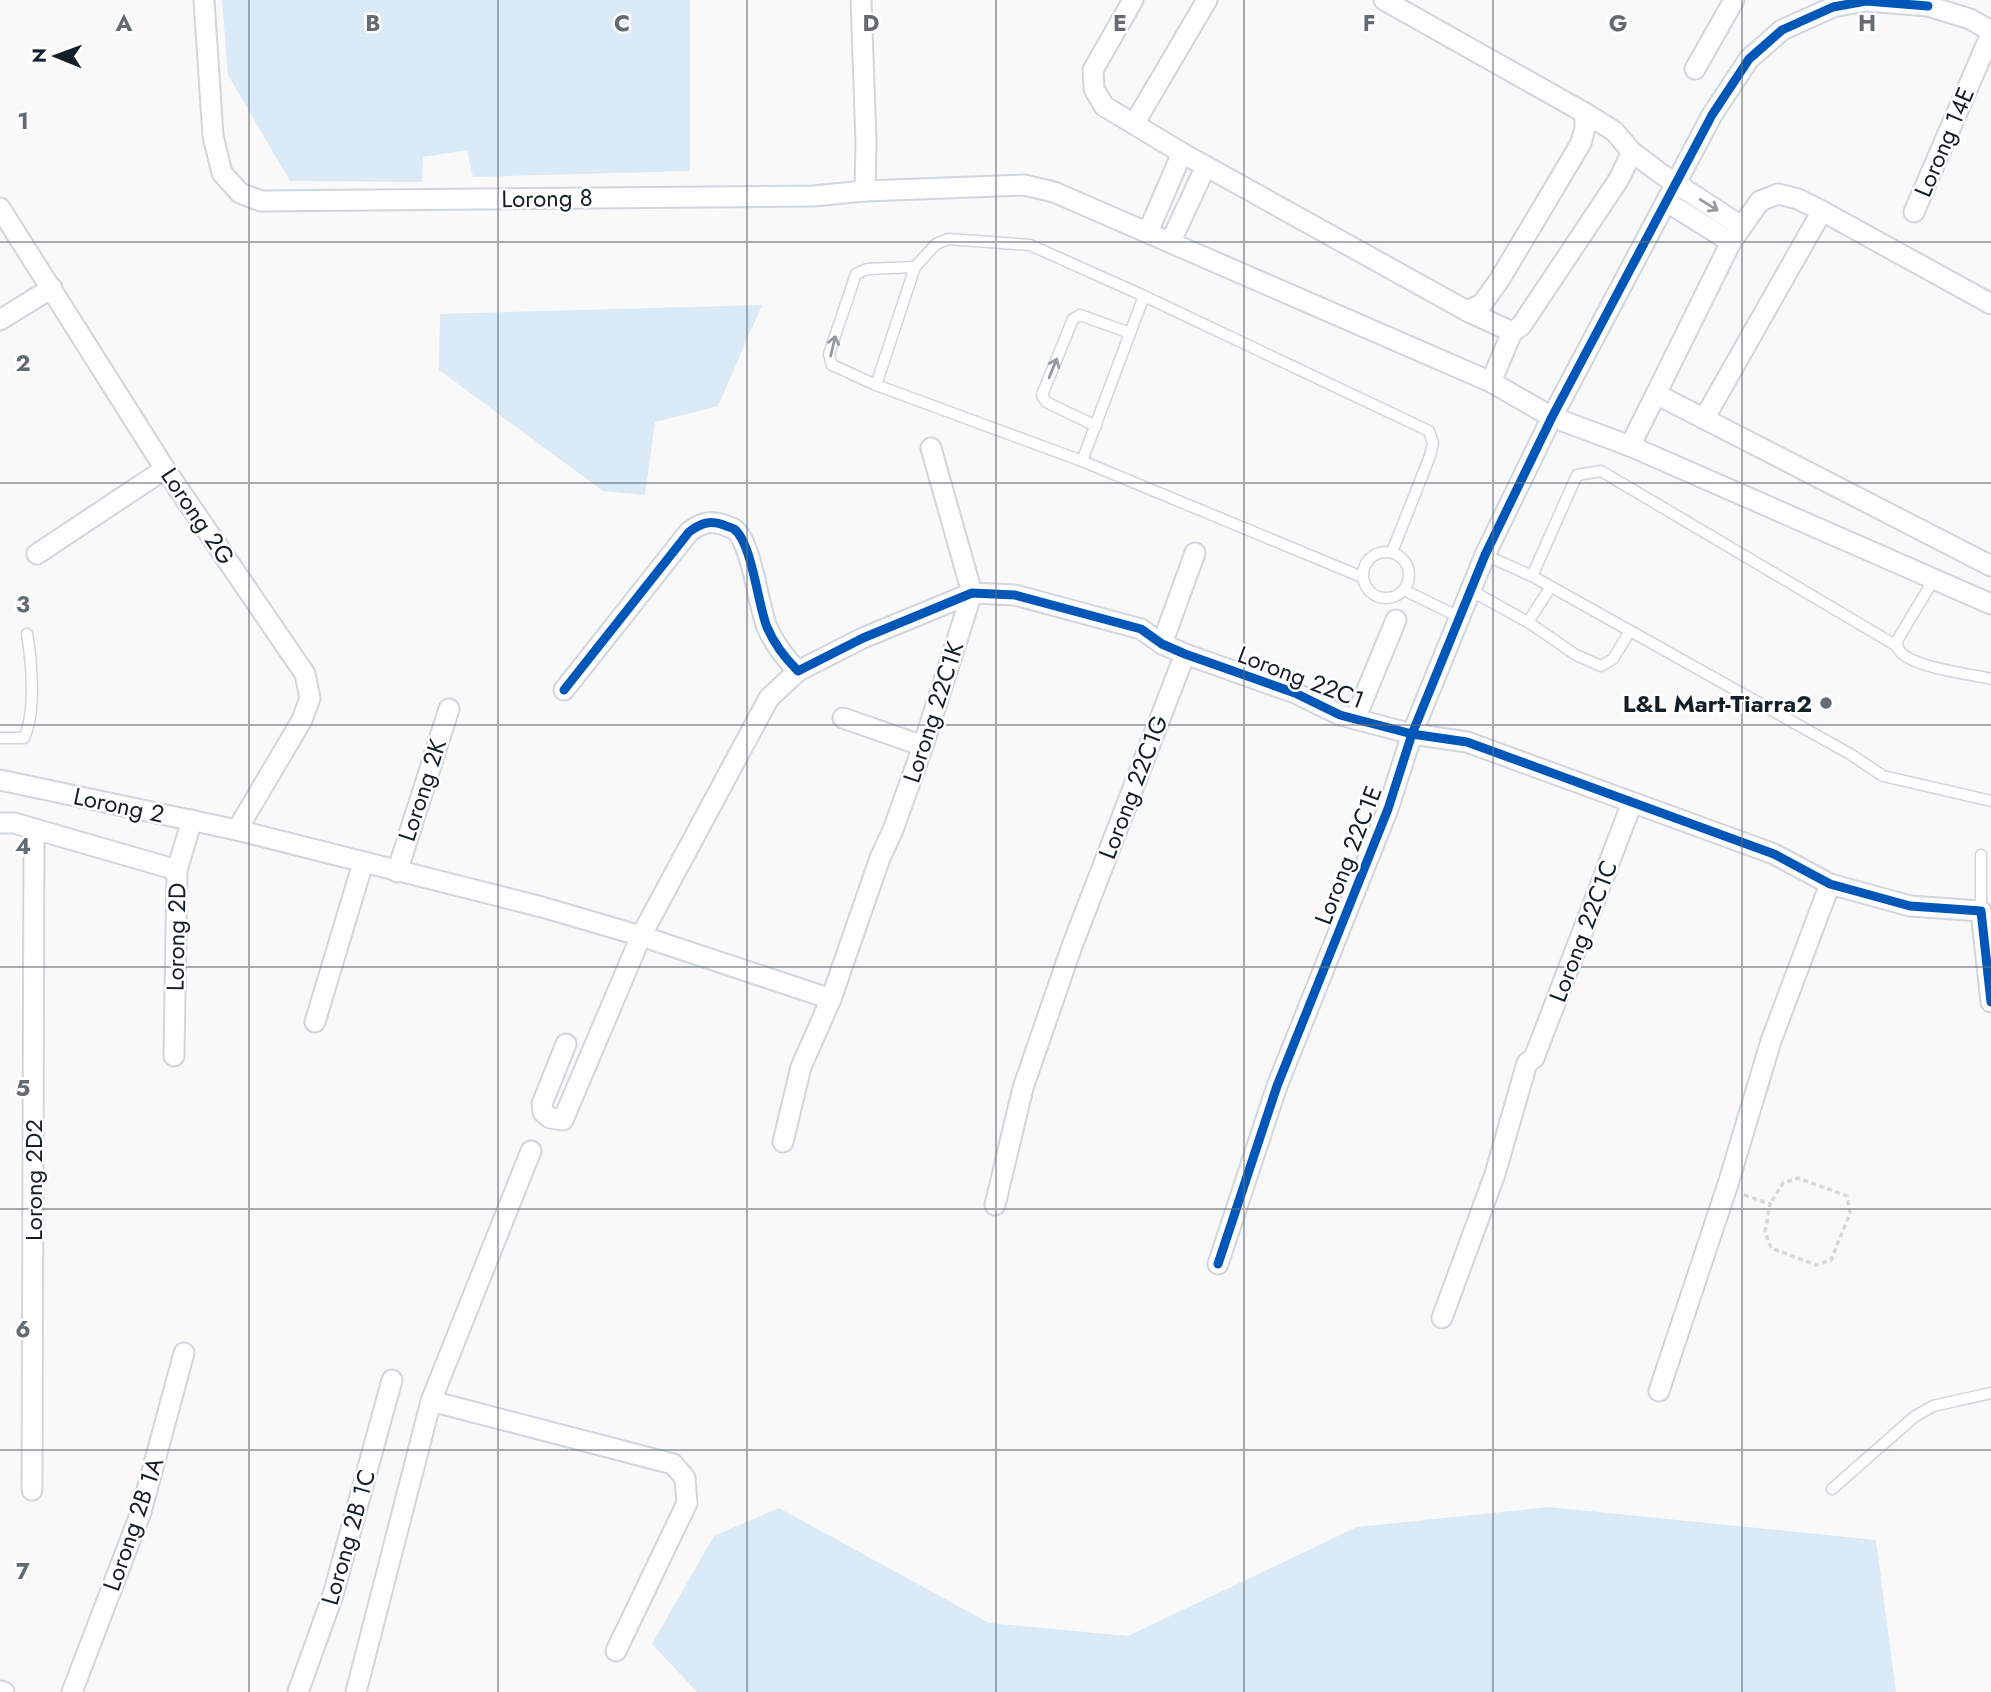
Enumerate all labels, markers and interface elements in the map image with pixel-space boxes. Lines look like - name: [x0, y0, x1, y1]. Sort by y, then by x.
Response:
- text: A: [115, 6, 133, 40]
- text: B: [365, 6, 381, 40]
- text: C: [614, 6, 630, 40]
- text: D: [863, 6, 880, 40]
- text: E: [1113, 6, 1127, 40]
- text: F: [1363, 6, 1375, 40]
- text: G: [1609, 6, 1627, 40]
- text: H: [1858, 6, 1876, 40]
- north arrow: [21, 21, 91, 91]
- text: N: [26, 48, 53, 63]
- street label: Lorong 14E: [1905, 82, 1983, 202]
- text: 1: [17, 104, 29, 138]
- street label: Lorong 8: [501, 180, 593, 216]
- one-way arrow: [1699, 198, 1719, 212]
- one-way arrow: [827, 336, 840, 358]
- text: 2: [15, 346, 31, 380]
- one-way arrow: [1047, 358, 1060, 379]
- street label: Lorong 2G: [153, 460, 243, 572]
- text: 3: [16, 587, 30, 621]
- street label: Lorong 22C1K: [894, 637, 972, 787]
- street label: Lorong 22C1: [1233, 637, 1369, 717]
- place label: L&L Mart-Tiarra2: [1623, 686, 1812, 721]
- marker: L&L Mart-Tiarra2: [1818, 695, 1834, 711]
- street label: Lorong 22C1G: [1090, 710, 1176, 864]
- street label: Lorong 2K: [389, 734, 455, 846]
- street label: Lorong 2: [70, 778, 168, 832]
- street label: Lorong 22C1E: [1305, 781, 1391, 929]
- text: 4: [15, 829, 31, 863]
- street label: Lorong 22C1C: [1540, 855, 1626, 1007]
- street label: Lorong 2D: [158, 883, 194, 991]
- text: 5: [16, 1071, 30, 1105]
- street label: Lorong 2D2: [16, 1119, 51, 1241]
- text: 6: [15, 1312, 31, 1346]
- street label: Lorong 2B 1A: [94, 1452, 172, 1596]
- street label: Lorong 2B 1C: [312, 1465, 384, 1609]
- text: 7: [16, 1554, 30, 1588]

